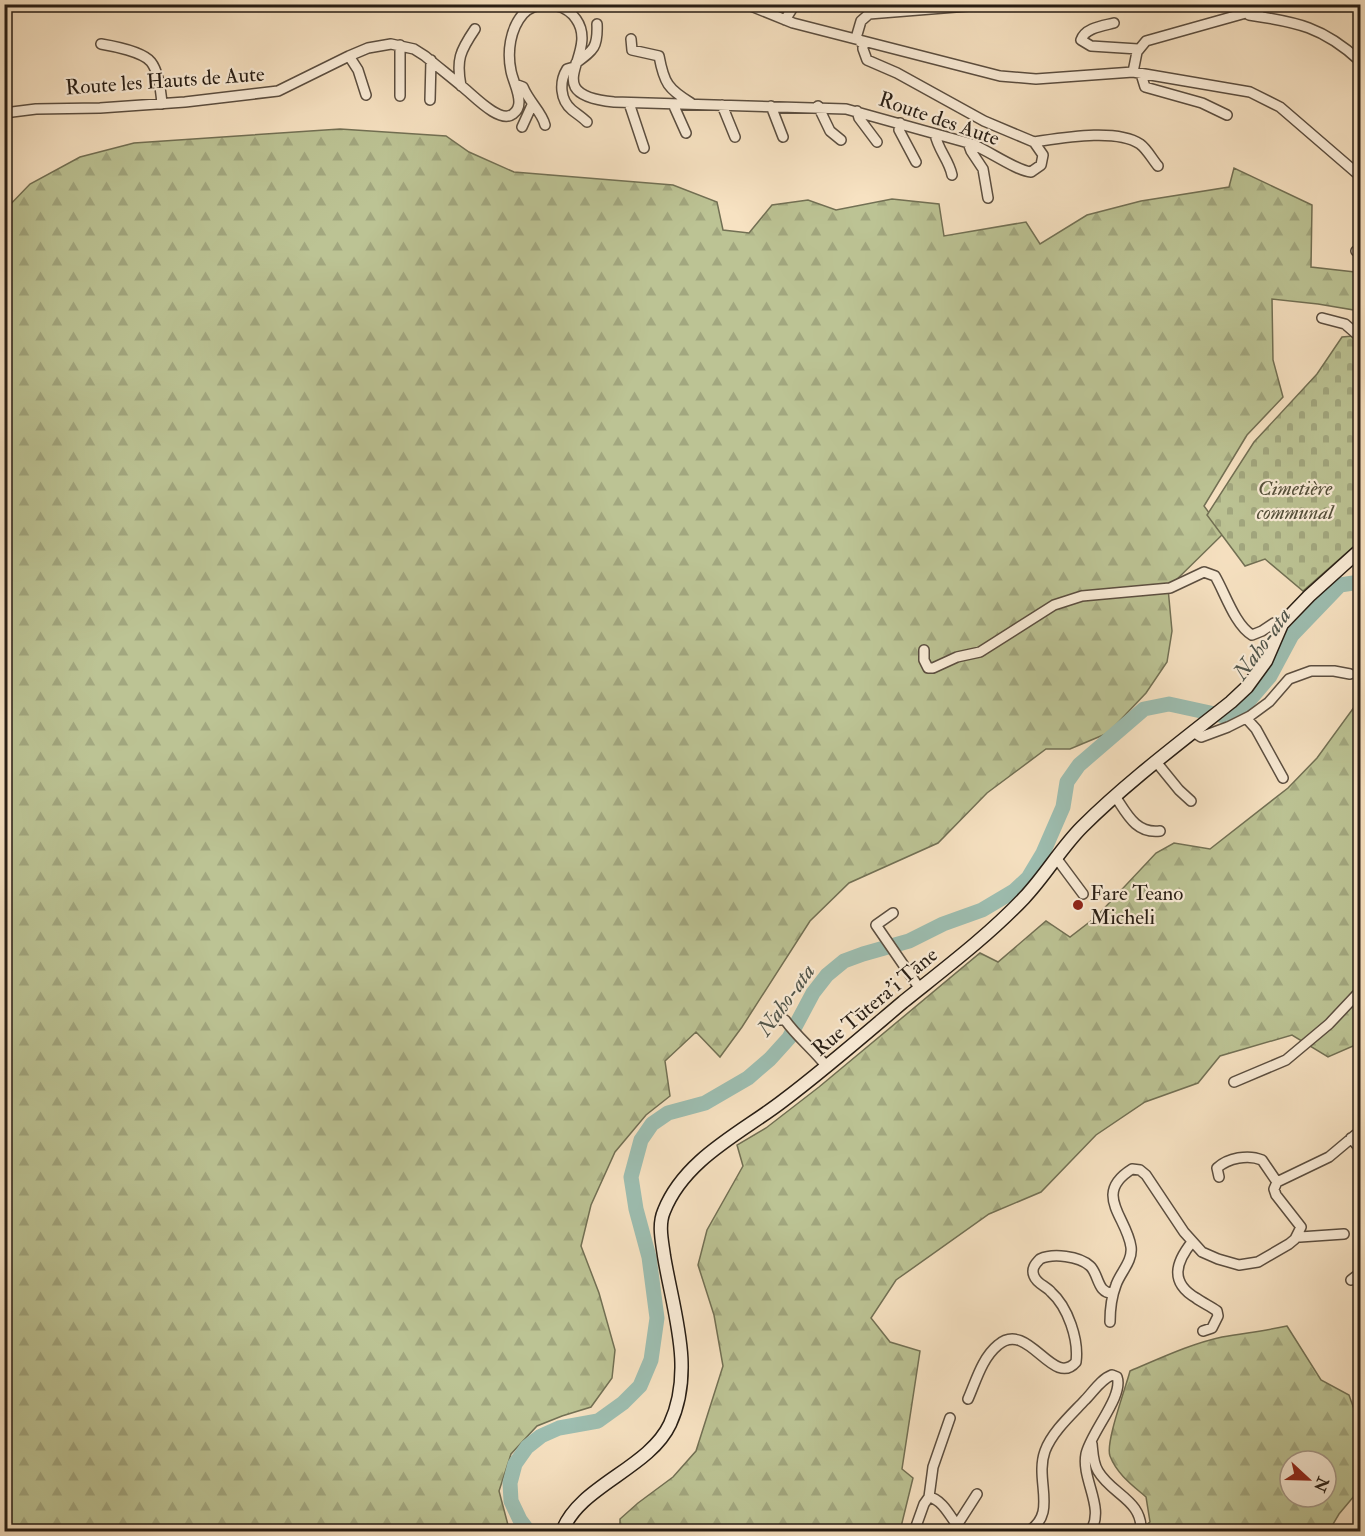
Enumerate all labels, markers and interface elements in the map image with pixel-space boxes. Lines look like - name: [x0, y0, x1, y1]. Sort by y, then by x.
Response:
- street label: Route les Hauts de Aute: [64, 61, 266, 101]
- street label: Route des Aute: [875, 86, 1003, 152]
- park label: Cimetière communal: [1257, 475, 1335, 526]
- water label: Naho-ata: [1226, 603, 1297, 686]
- place label: Fare Teano Micheli: [1090, 880, 1183, 931]
- marker: Fare Teano Micheli: [1071, 898, 1085, 912]
- street label: Rue Tūtera'i Tāne: [807, 941, 944, 1062]
- water label: Naho-ata: [750, 959, 821, 1042]
- north arrow: [1278, 1449, 1338, 1509]
- text: N: [1309, 1473, 1333, 1495]

